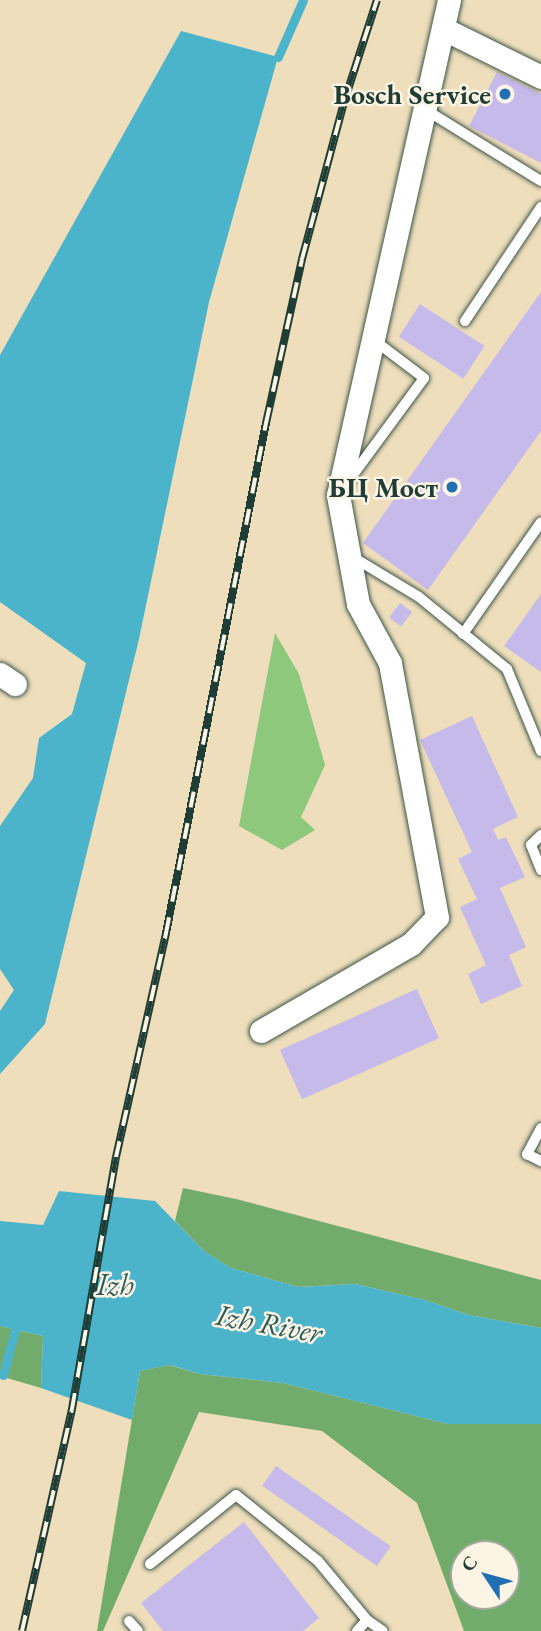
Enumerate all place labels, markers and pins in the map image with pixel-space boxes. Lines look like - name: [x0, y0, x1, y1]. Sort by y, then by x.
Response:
- place label: Bosch Service: [333, 77, 491, 111]
- marker: Bosch Service: [497, 86, 513, 102]
- place label: БЦ Мост: [328, 470, 438, 504]
- marker: БЦ Мост: [444, 479, 460, 495]

